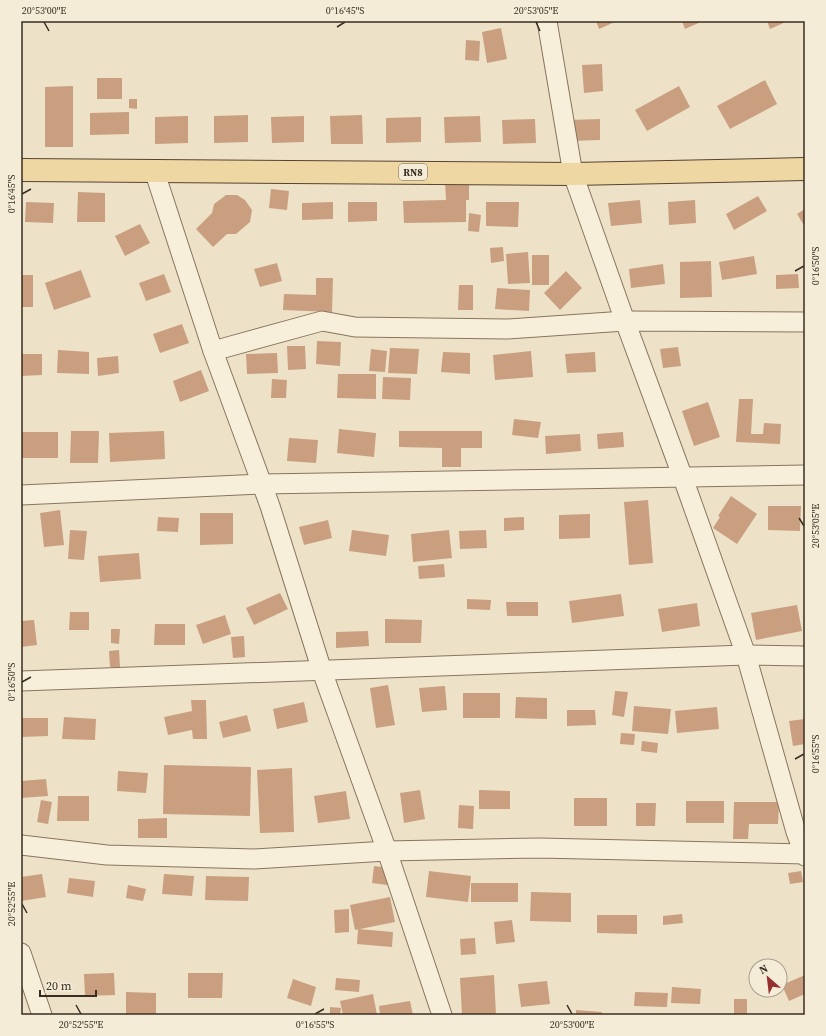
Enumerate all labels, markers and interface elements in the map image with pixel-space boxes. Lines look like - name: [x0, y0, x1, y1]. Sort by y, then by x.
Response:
- text: 20°53'00"E: [22, 4, 66, 17]
- text: 0°16'45"S: [326, 4, 364, 17]
- text: 20°53'05"E: [514, 4, 558, 17]
- road number: RN8: [399, 164, 427, 180]
- text: 0°16'45"S: [5, 175, 18, 213]
- text: 0°16'50"S: [809, 247, 822, 285]
- text: 20°53'05"E: [809, 504, 822, 548]
- text: 0°16'50"S: [5, 663, 18, 701]
- text: 0°16'55"S: [809, 735, 822, 773]
- text: 20°52'55"E: [5, 882, 18, 926]
- north arrow: [748, 958, 788, 998]
- text: N: [756, 961, 771, 978]
- scale bar: [40, 972, 96, 998]
- text: 20 m: [46, 978, 72, 994]
- text: 20°52'55"E: [59, 1018, 103, 1031]
- text: 0°16'55"S: [296, 1018, 334, 1031]
- text: 20°53'00"E: [550, 1018, 594, 1031]

